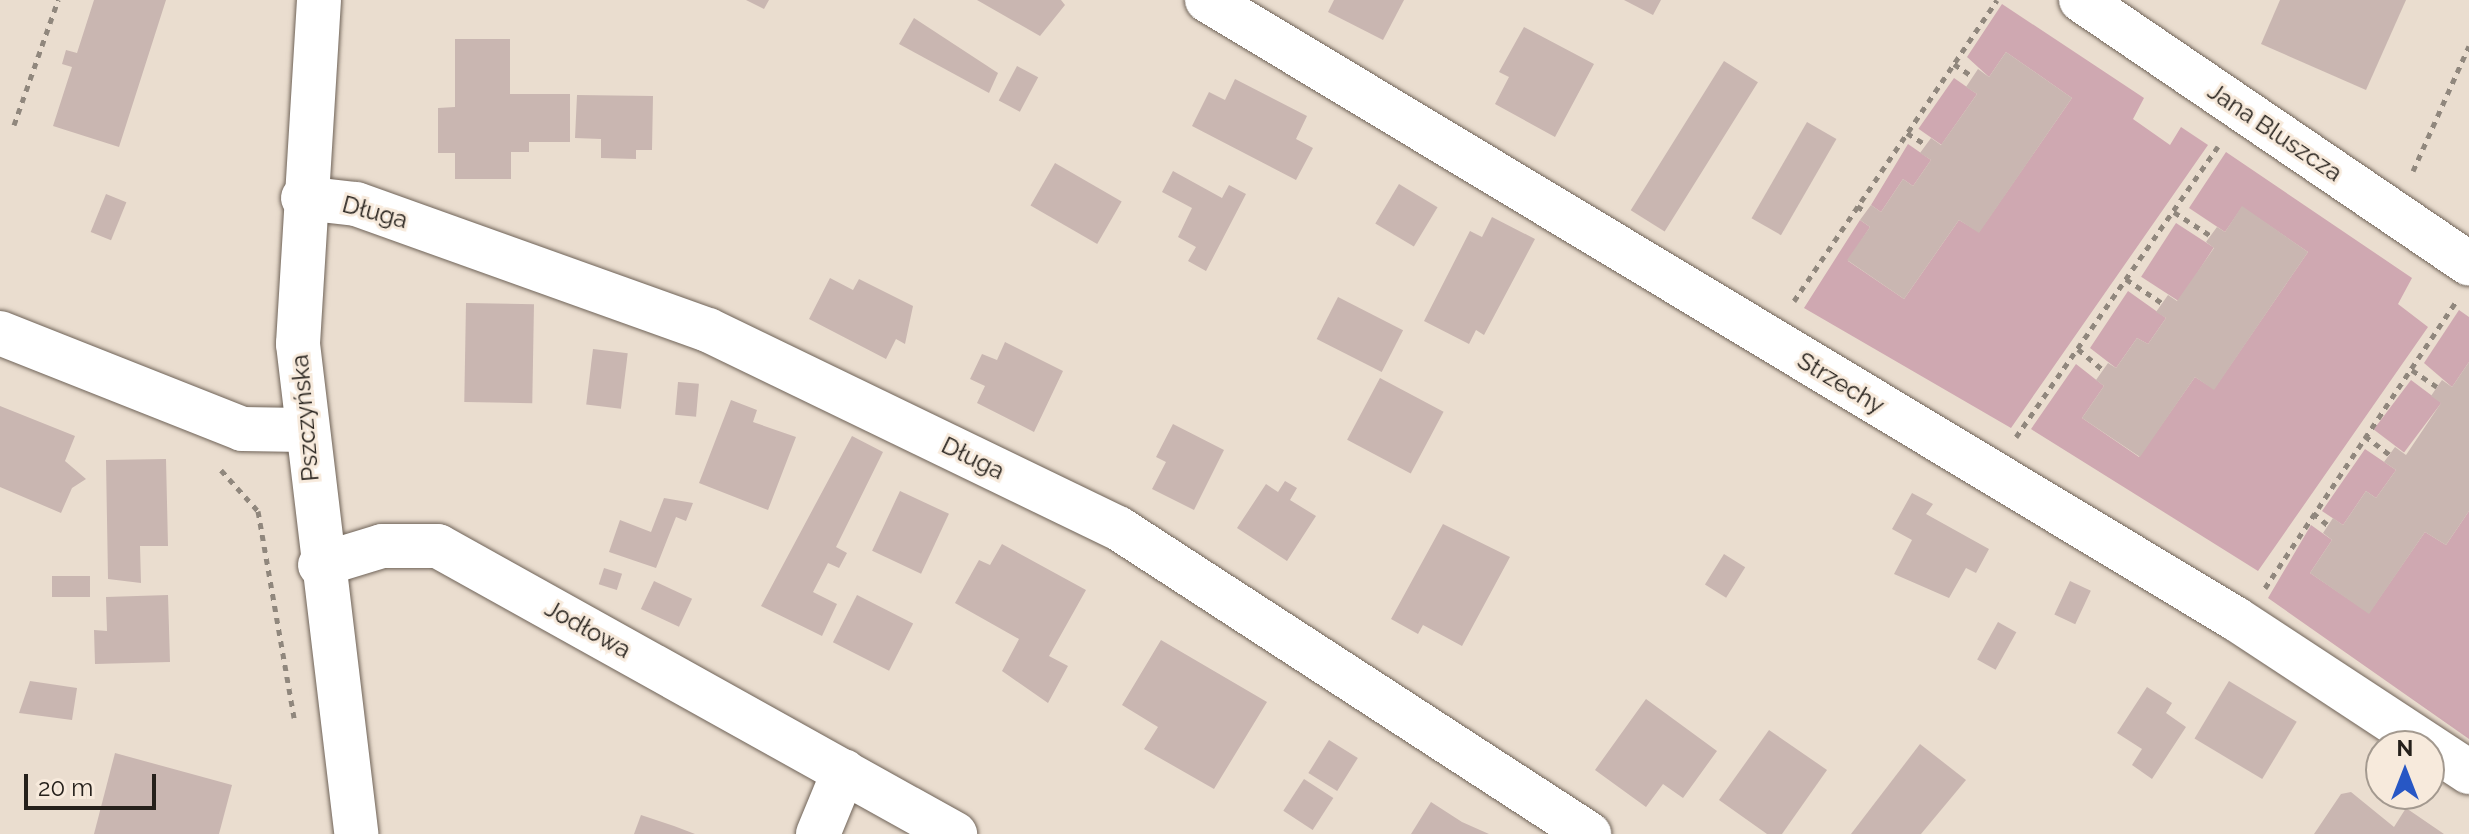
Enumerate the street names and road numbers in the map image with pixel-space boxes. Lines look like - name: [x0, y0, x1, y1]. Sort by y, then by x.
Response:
- street label: Jana Bluszcza: [2202, 77, 2348, 187]
- street label: Długa: [339, 190, 411, 234]
- street label: Strzechy: [1792, 346, 1890, 420]
- street label: Pszczyńska: [285, 353, 325, 483]
- street label: Długa: [937, 431, 1009, 485]
- street label: Jodłowa: [540, 594, 636, 664]

